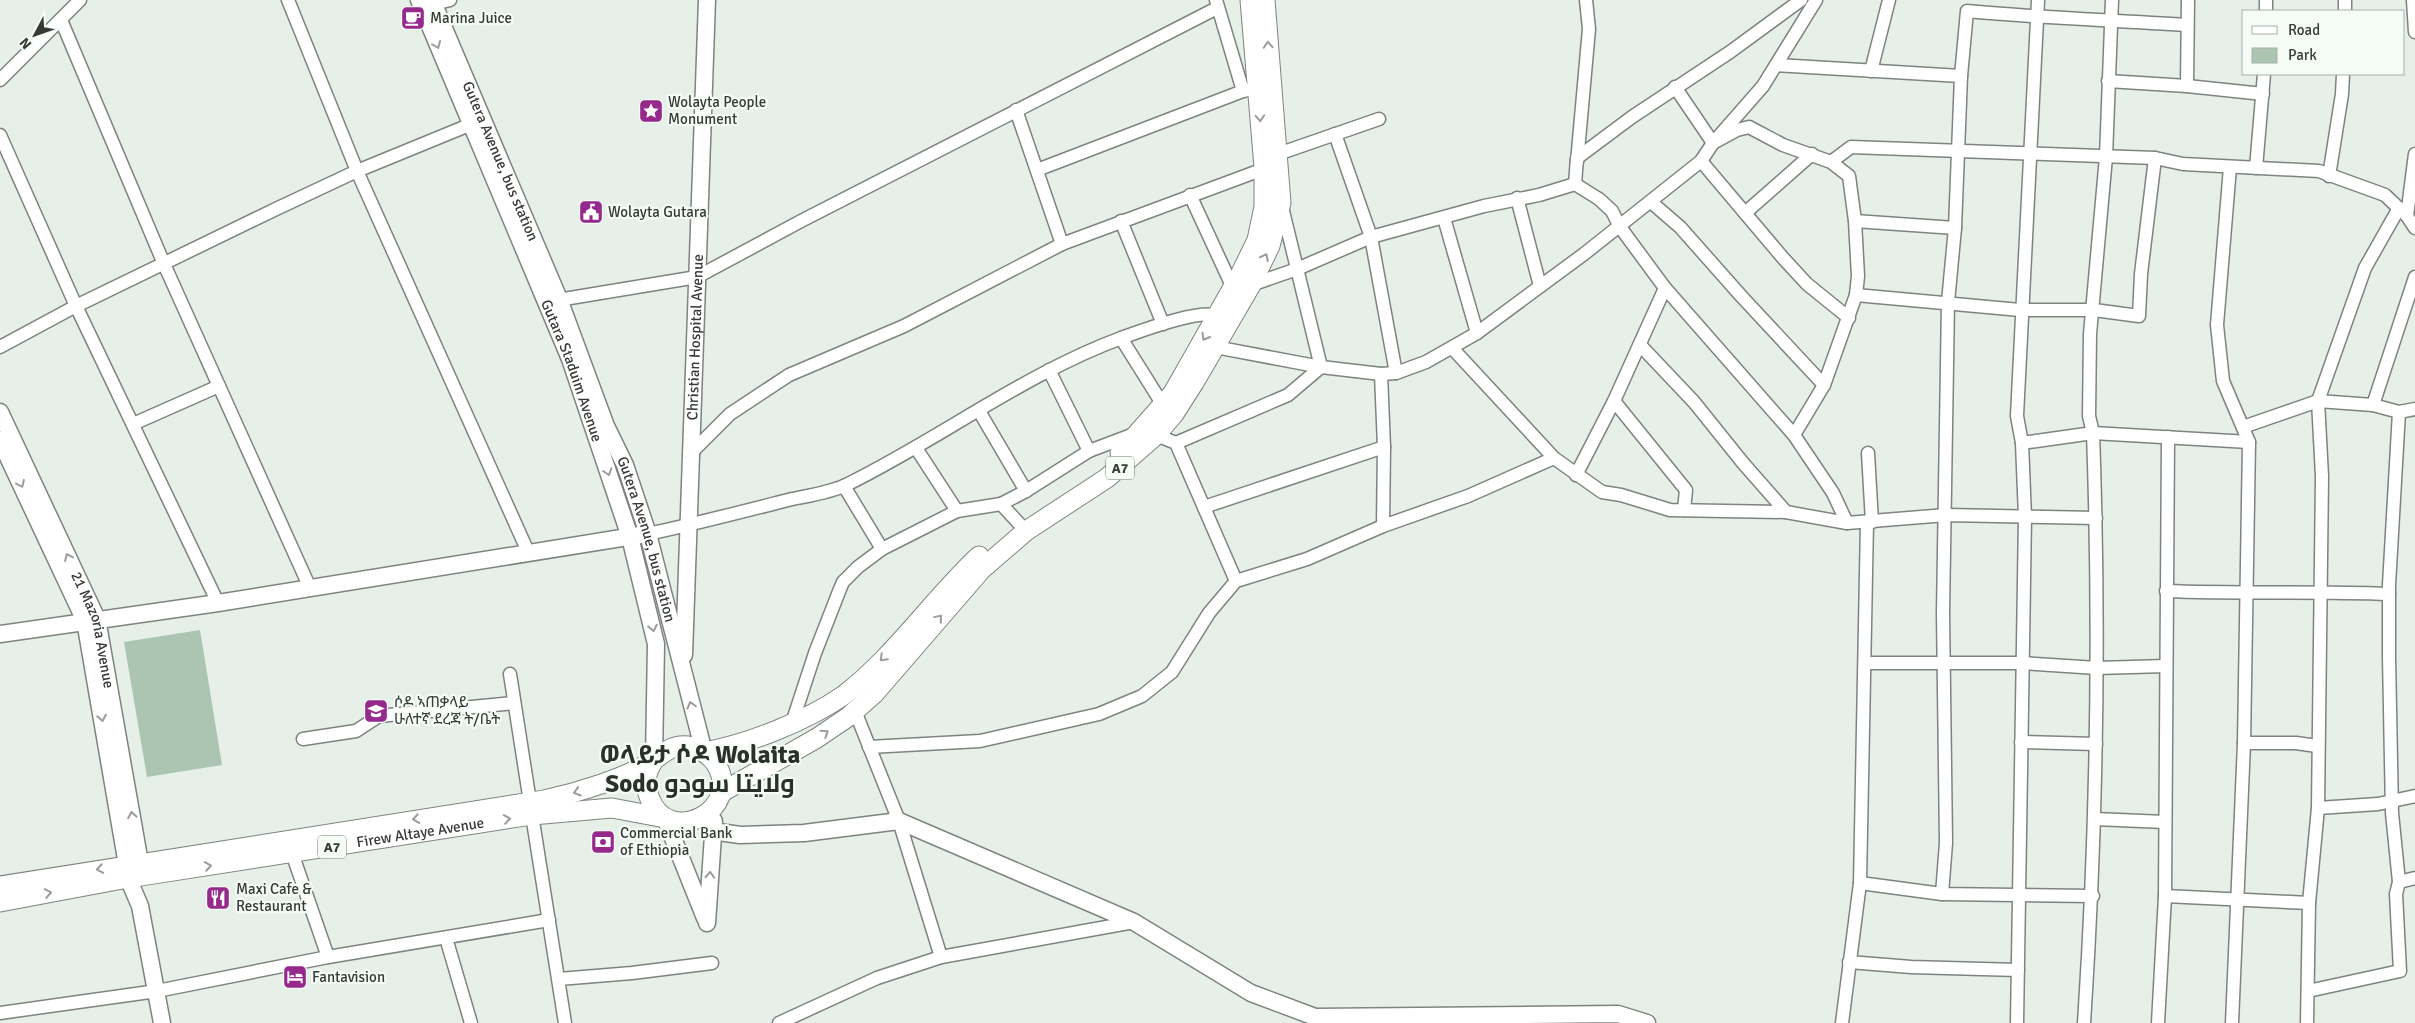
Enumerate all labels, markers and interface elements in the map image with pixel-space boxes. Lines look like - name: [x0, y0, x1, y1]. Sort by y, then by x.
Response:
- cafe icon: Marina Juice: [400, 5, 426, 31]
- place label: Marina Juice: [430, 9, 512, 27]
- north arrow: [10, 10, 60, 60]
- legend: [2242, 10, 2405, 75]
- text: Road: [2288, 21, 2320, 39]
- text: N: [16, 34, 35, 52]
- one-way arrow: [431, 40, 442, 49]
- one-way arrow: [1262, 41, 1273, 49]
- text: Park: [2288, 46, 2317, 64]
- street label: Gutera Avenue, bus station: [459, 78, 542, 244]
- place label: Wolayta People Monument: [668, 93, 766, 128]
- place icon: Wolayta People Monument: [638, 98, 664, 124]
- one-way arrow: [1255, 115, 1266, 123]
- public building icon: Wolayta Gutara: [578, 199, 604, 225]
- place label: Wolayta Gutara: [608, 203, 707, 221]
- one-way arrow: [1259, 253, 1269, 262]
- street label: Christian Hospital Avenue: [683, 254, 707, 421]
- street label: Gutara Staduim Avenue: [537, 297, 606, 444]
- one-way arrow: [1201, 331, 1211, 340]
- street label: Gutera Avenue, bus station: [613, 453, 679, 624]
- road number: A7: [1106, 456, 1134, 479]
- one-way arrow: [602, 467, 612, 476]
- one-way arrow: [14, 479, 25, 488]
- one-way arrow: [64, 553, 75, 562]
- street label: 21 Mazoria Avenue: [67, 569, 118, 690]
- one-way arrow: [933, 615, 942, 624]
- one-way arrow: [647, 624, 657, 632]
- one-way arrow: [880, 652, 889, 661]
- place label: ሶዶ ኣጠቃላይ ሁለተኛ ደረጃ ት/ቤት: [394, 693, 500, 728]
- school or university icon: ሶዶ ኣጠቃላይ ሁለተኛ ደረጃ ት/ቤት: [363, 698, 389, 724]
- one-way arrow: [686, 700, 697, 709]
- one-way arrow: [96, 714, 106, 723]
- one-way arrow: [819, 730, 828, 739]
- district label: ወላይታ ሶዶ Wolaita Sodo ولايتا سودو: [600, 739, 800, 799]
- one-way arrow: [573, 787, 581, 797]
- one-way arrow: [127, 811, 137, 819]
- street label: Firew Altaye Avenue: [355, 814, 485, 851]
- one-way arrow: [412, 814, 421, 824]
- one-way arrow: [503, 814, 511, 825]
- place label: Commercial Bank of Ethiopia: [620, 824, 733, 859]
- bank icon: Commercial Bank of Ethiopia: [590, 829, 616, 855]
- road number: A7: [318, 836, 346, 859]
- one-way arrow: [204, 861, 212, 872]
- one-way arrow: [96, 863, 104, 874]
- one-way arrow: [705, 870, 716, 878]
- place label: Maxi Cafe & Restaurant: [236, 880, 312, 915]
- restaurant icon: Maxi Cafe & Restaurant: [205, 885, 231, 911]
- one-way arrow: [44, 888, 52, 899]
- hotel icon: Fantavision: [282, 964, 308, 990]
- place label: Fantavision: [312, 968, 385, 986]

